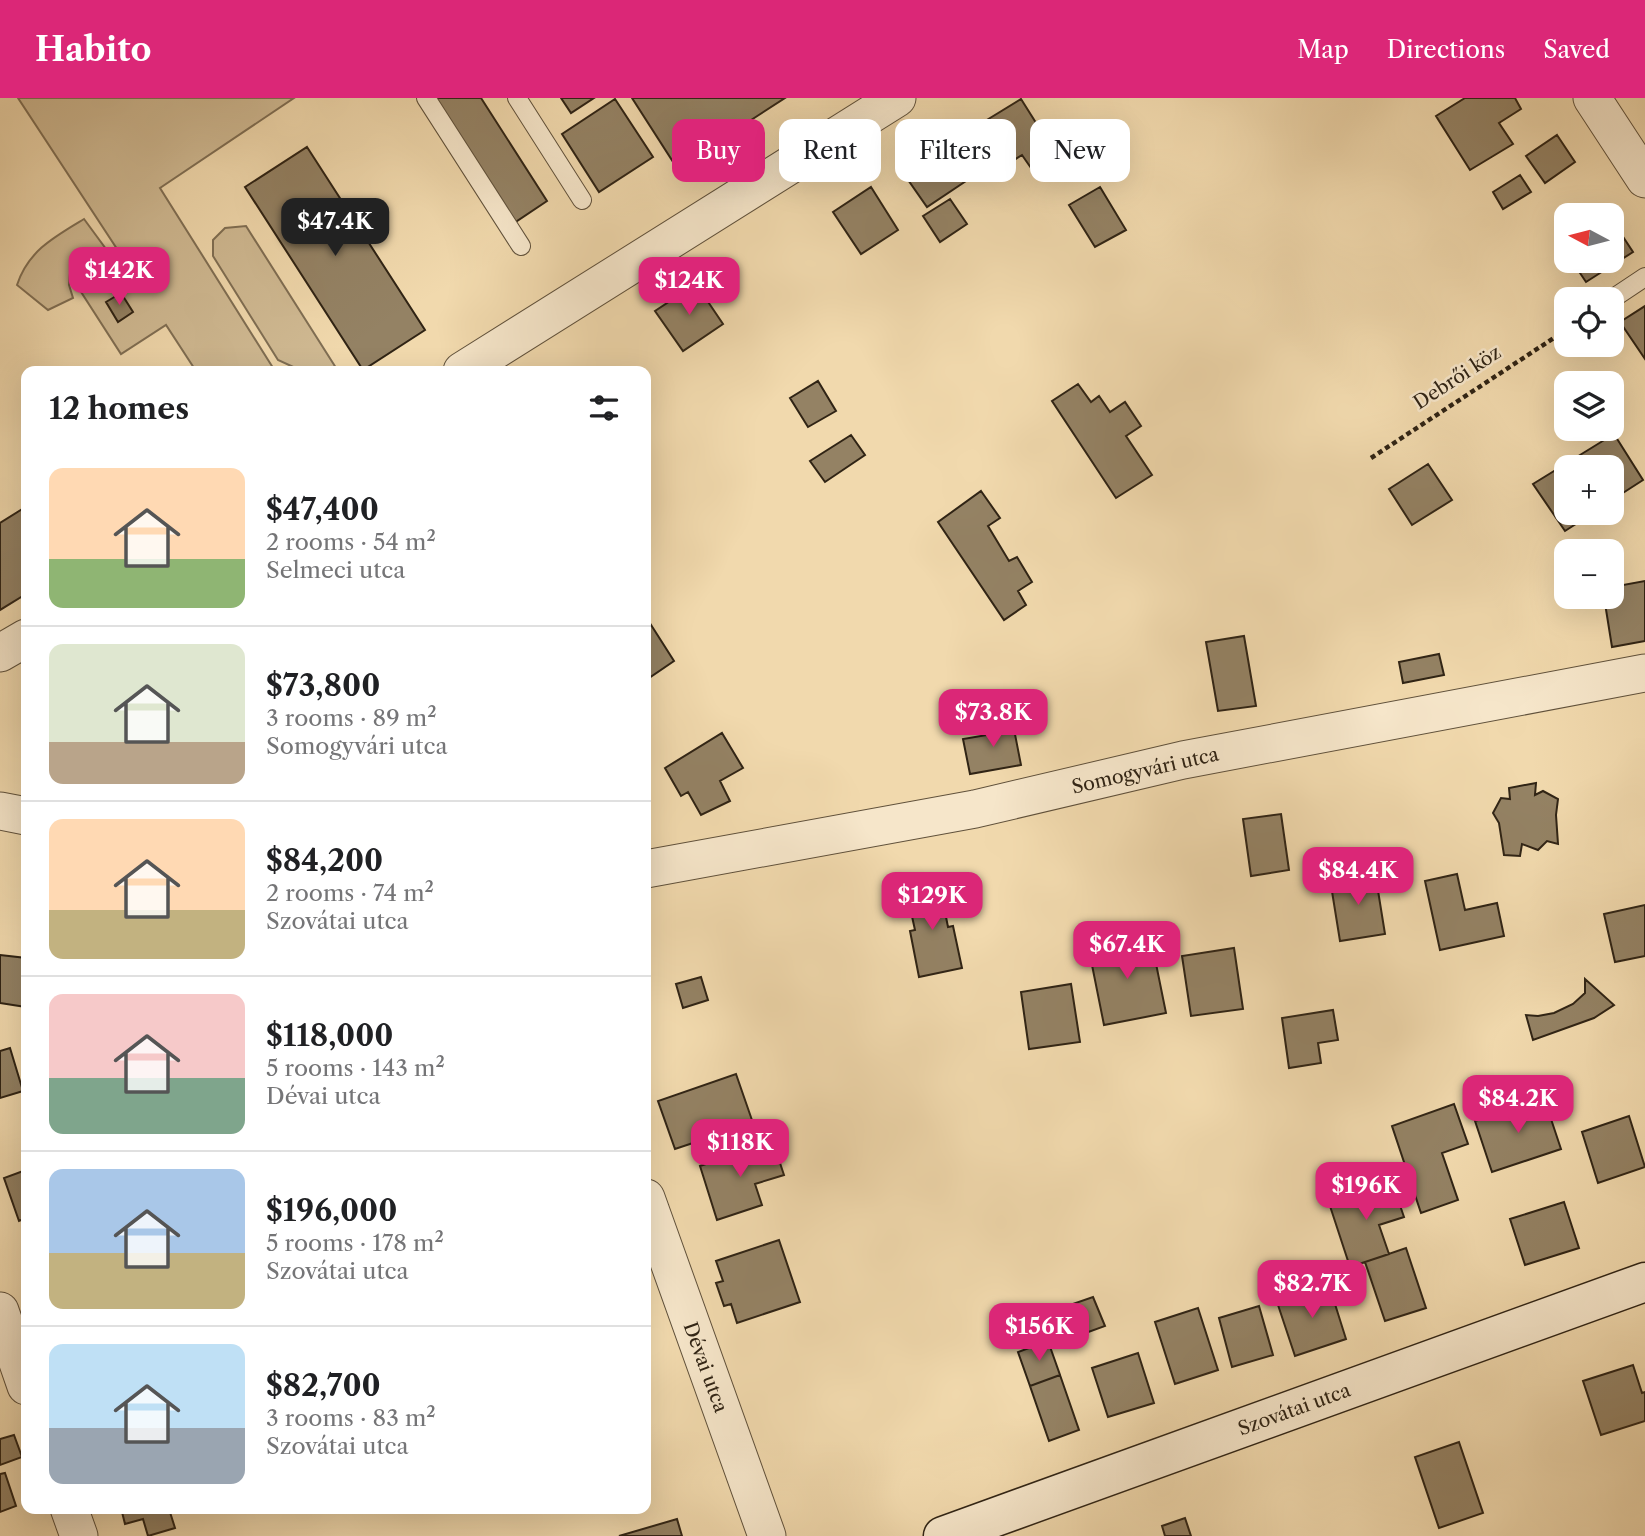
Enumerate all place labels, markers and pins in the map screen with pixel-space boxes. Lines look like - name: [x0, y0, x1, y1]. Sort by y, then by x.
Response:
- pin: $47.4K: [278, 198, 392, 258]
- pin: $142K: [70, 248, 168, 307]
- pin: $124K: [640, 258, 738, 317]
- pin: $73.8K: [936, 690, 1050, 749]
- pin: $84.4K: [1301, 848, 1415, 907]
- pin: $129K: [883, 872, 981, 932]
- pin: $67.4K: [1070, 922, 1184, 981]
- pin: $84.2K: [1461, 1076, 1575, 1135]
- pin: $118K: [691, 1119, 789, 1179]
- pin: $196K: [1317, 1162, 1415, 1222]
- pin: $82.7K: [1255, 1260, 1369, 1320]
- pin: $156K: [990, 1304, 1088, 1363]

